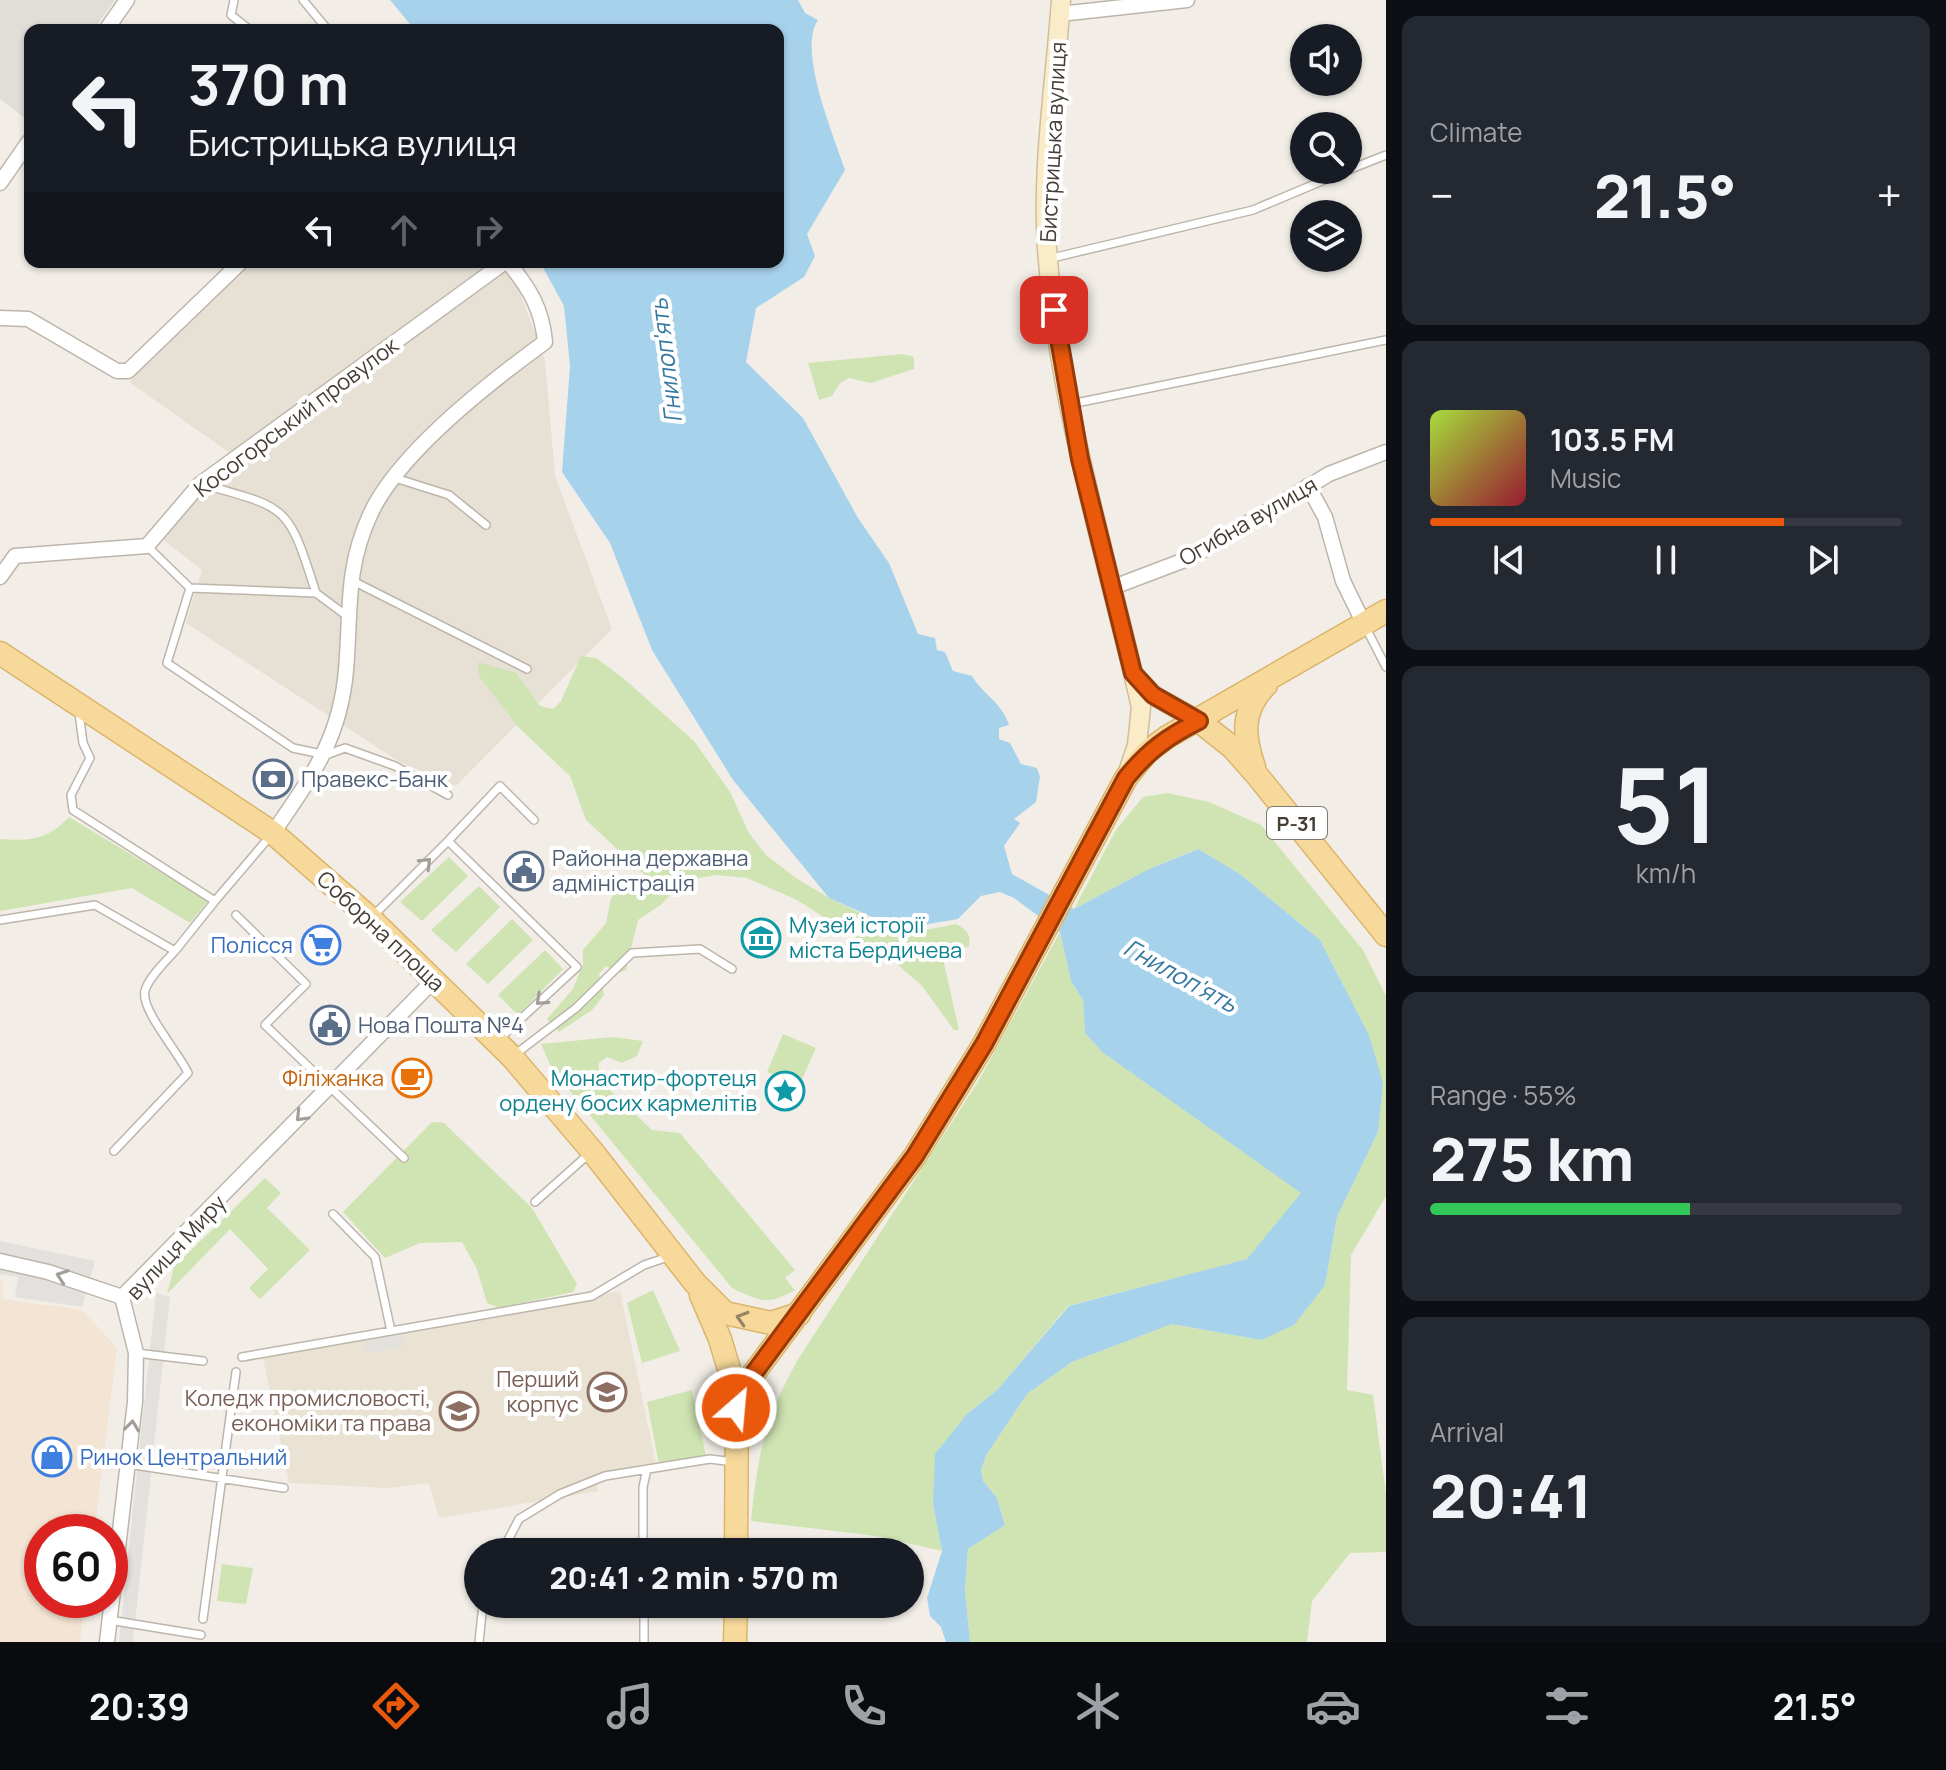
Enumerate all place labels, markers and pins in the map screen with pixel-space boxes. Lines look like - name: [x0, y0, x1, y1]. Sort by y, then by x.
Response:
- pin: [1020, 276, 1088, 344]
- bank icon: Правекс-Банк: [252, 758, 294, 800]
- place label: Правекс-Банк: [301, 764, 449, 794]
- place label: Районна державна адміністрація: [552, 843, 748, 898]
- public building icon: Районна державна адміністрація: [503, 850, 545, 892]
- place label: Музей історії міста Бердичева: [789, 910, 962, 965]
- museum icon: Музей історії міста Бердичева: [740, 917, 782, 959]
- supermarket icon: Полісся: [300, 924, 342, 966]
- place label: Полісся: [211, 930, 293, 960]
- public building icon: Нова Пошта №4: [309, 1004, 351, 1046]
- place label: Нова Пошта №4: [358, 1010, 524, 1040]
- cafe icon: Філіжанка: [391, 1057, 433, 1099]
- place label: Філіжанка: [282, 1063, 384, 1093]
- place label: Монастир-фортеця ордену босих кармелітів: [499, 1063, 757, 1118]
- place icon: Монастир-фортеця ордену босих кармелітів: [764, 1070, 806, 1112]
- place label: Перший корпус: [496, 1364, 579, 1419]
- school or university icon: Перший корпус: [586, 1371, 628, 1413]
- place label: Коледж промисловості, економіки та права: [185, 1383, 431, 1438]
- school or university icon: Коледж промисловості, економіки та права: [438, 1390, 480, 1432]
- shop icon: Ринок Центральний: [31, 1436, 73, 1478]
- place label: Ринок Центральний: [80, 1442, 287, 1472]

